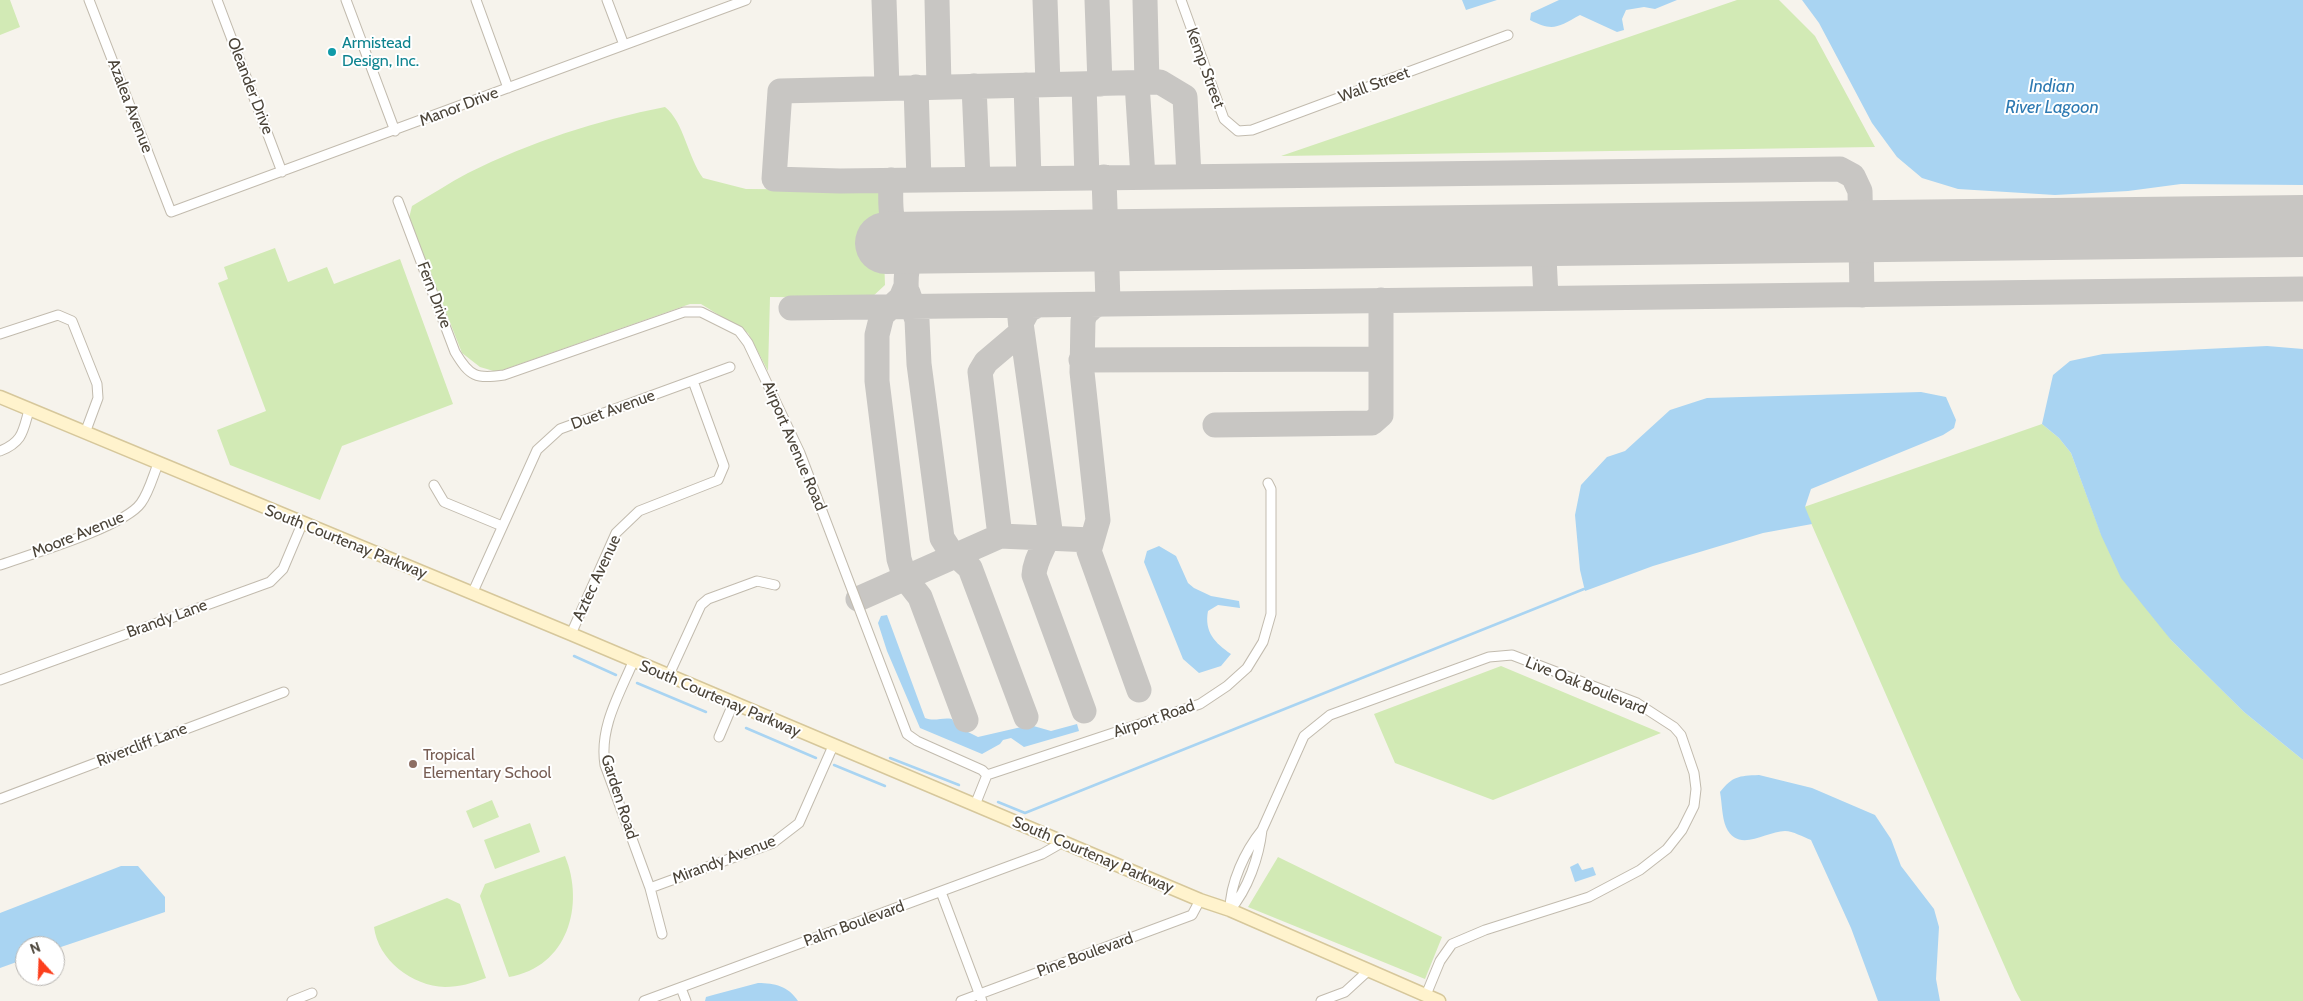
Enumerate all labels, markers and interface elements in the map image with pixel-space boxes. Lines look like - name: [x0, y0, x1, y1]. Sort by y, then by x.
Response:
- street label: Kemp Street: [1182, 25, 1228, 111]
- place label: Armistead Design, Inc.: [342, 33, 419, 71]
- street label: Oleander Drive: [223, 35, 277, 137]
- marker: Armistead Design, Inc.: [326, 46, 338, 58]
- street label: Azalea Avenue: [103, 56, 157, 156]
- street label: Wall Street: [1336, 63, 1412, 107]
- water label: Indian River Lagoon: [2005, 76, 2099, 118]
- street label: Manor Drive: [417, 83, 501, 131]
- street label: Fern Drive: [413, 259, 455, 331]
- street label: Airport Avenue Road: [758, 378, 830, 514]
- street label: Duet Avenue: [568, 386, 658, 434]
- street label: South Courtenay Parkway: [262, 501, 430, 583]
- street label: Moore Avenue: [29, 508, 127, 562]
- street label: Aztec Avenue: [569, 532, 625, 624]
- street label: Brandy Lane: [124, 596, 210, 642]
- street label: Live Oak Boulevard: [1522, 653, 1650, 719]
- street label: South Courtenay Parkway: [636, 656, 804, 742]
- street label: Airport Road: [1111, 696, 1197, 742]
- street label: Rivercliff Lane: [94, 719, 190, 771]
- place label: Tropical Elementary School: [423, 745, 551, 783]
- street label: Garden Road: [596, 752, 642, 842]
- marker: Tropical Elementary School: [407, 758, 419, 770]
- street label: South Courtenay Parkway: [1009, 812, 1177, 898]
- street label: Mirandy Avenue: [670, 831, 778, 889]
- street label: Palm Boulevard: [801, 897, 907, 951]
- street label: Pine Boulevard: [1034, 929, 1136, 981]
- north arrow: [15, 936, 65, 986]
- text: N: [27, 938, 43, 958]

